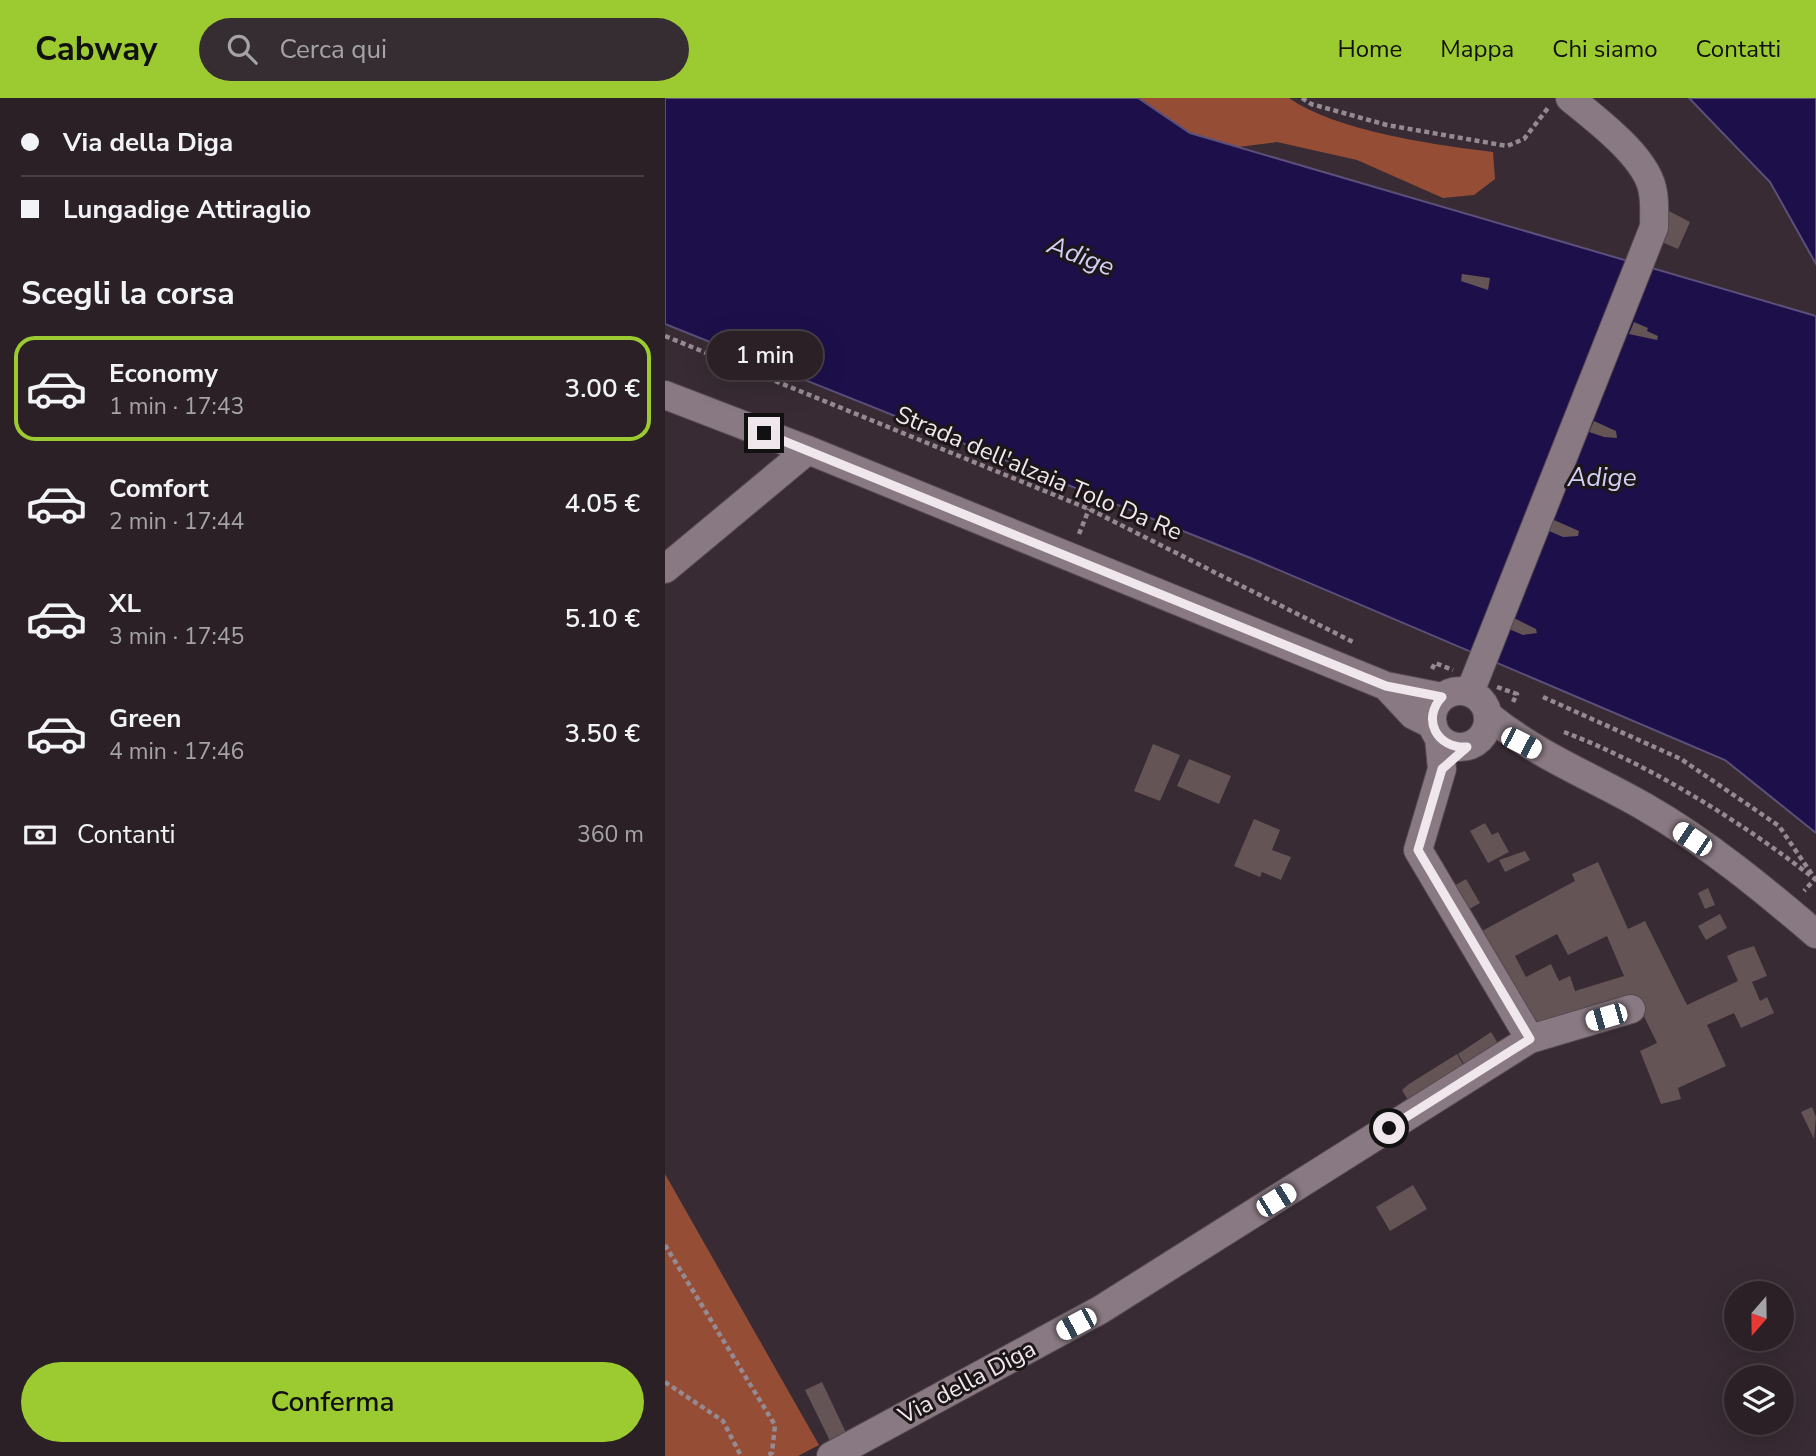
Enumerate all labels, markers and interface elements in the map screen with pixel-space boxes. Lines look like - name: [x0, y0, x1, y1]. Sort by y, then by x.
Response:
- search box: [199, 18, 689, 81]
- text: Cabway: [35, 27, 157, 72]
- icon: search: [223, 30, 261, 68]
- text: Cerca qui: [279, 32, 387, 67]
- text: Home: [1337, 33, 1402, 65]
- text: Mappa: [1440, 33, 1514, 65]
- text: Chi siamo: [1552, 33, 1658, 65]
- text: Contatti: [1696, 33, 1781, 65]
- text: Via della Diga: [63, 125, 233, 160]
- text: Lungadige Attiraglio: [63, 192, 311, 227]
- water label: Adige: [1042, 227, 1120, 285]
- text: Scegli la corsa: [21, 272, 235, 315]
- callout: 1 min: [706, 331, 822, 380]
- text: 1 min: [736, 340, 794, 371]
- text: Economy: [109, 356, 218, 391]
- icon: car: [25, 357, 88, 420]
- text: 3.00 €: [565, 371, 640, 406]
- text: 1 min · 17:43: [109, 391, 244, 422]
- street label: Strada dell'alzaia Tolo Da Re: [891, 398, 1187, 548]
- route end: [748, 417, 780, 449]
- water label: Adige: [1566, 460, 1637, 495]
- text: Comfort: [109, 471, 209, 506]
- icon: car: [25, 472, 88, 535]
- text: 4.05 €: [565, 486, 640, 521]
- text: 2 min · 17:44: [109, 506, 244, 537]
- text: XL: [109, 586, 141, 621]
- icon: car: [25, 587, 88, 650]
- text: 5.10 €: [565, 601, 640, 636]
- text: 3 min · 17:45: [109, 621, 244, 652]
- text: Green: [109, 701, 182, 736]
- icon: car: [25, 702, 88, 765]
- text: 3.50 €: [565, 716, 640, 751]
- car: [1498, 724, 1545, 762]
- text: 4 min · 17:46: [109, 736, 244, 767]
- icon: cash: [21, 816, 59, 854]
- text: Contanti: [77, 817, 176, 852]
- text: 360 m: [577, 819, 644, 850]
- car: [1669, 819, 1716, 859]
- car: [1583, 1001, 1630, 1033]
- route start: [1373, 1112, 1405, 1144]
- car: [1253, 1180, 1300, 1220]
- north arrow: [1724, 1281, 1794, 1351]
- map controls: [1724, 1281, 1794, 1435]
- car: [1053, 1305, 1100, 1343]
- street label: Via della Diga: [892, 1332, 1041, 1432]
- button: Conferma: [21, 1362, 644, 1442]
- button: layers: [1724, 1365, 1794, 1435]

